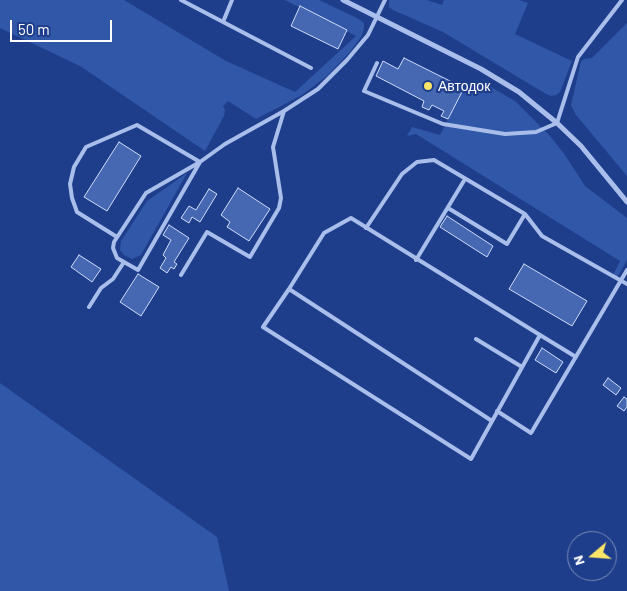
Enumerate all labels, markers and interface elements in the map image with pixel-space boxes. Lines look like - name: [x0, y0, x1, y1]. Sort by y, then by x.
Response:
- scale bar: [12, 10, 115, 42]
- text: 50 m: [18, 20, 50, 38]
- place label: Автодок: [438, 78, 490, 94]
- marker: Автодок: [422, 80, 434, 92]
- north arrow: [567, 531, 617, 581]
- text: N: [569, 553, 588, 568]

